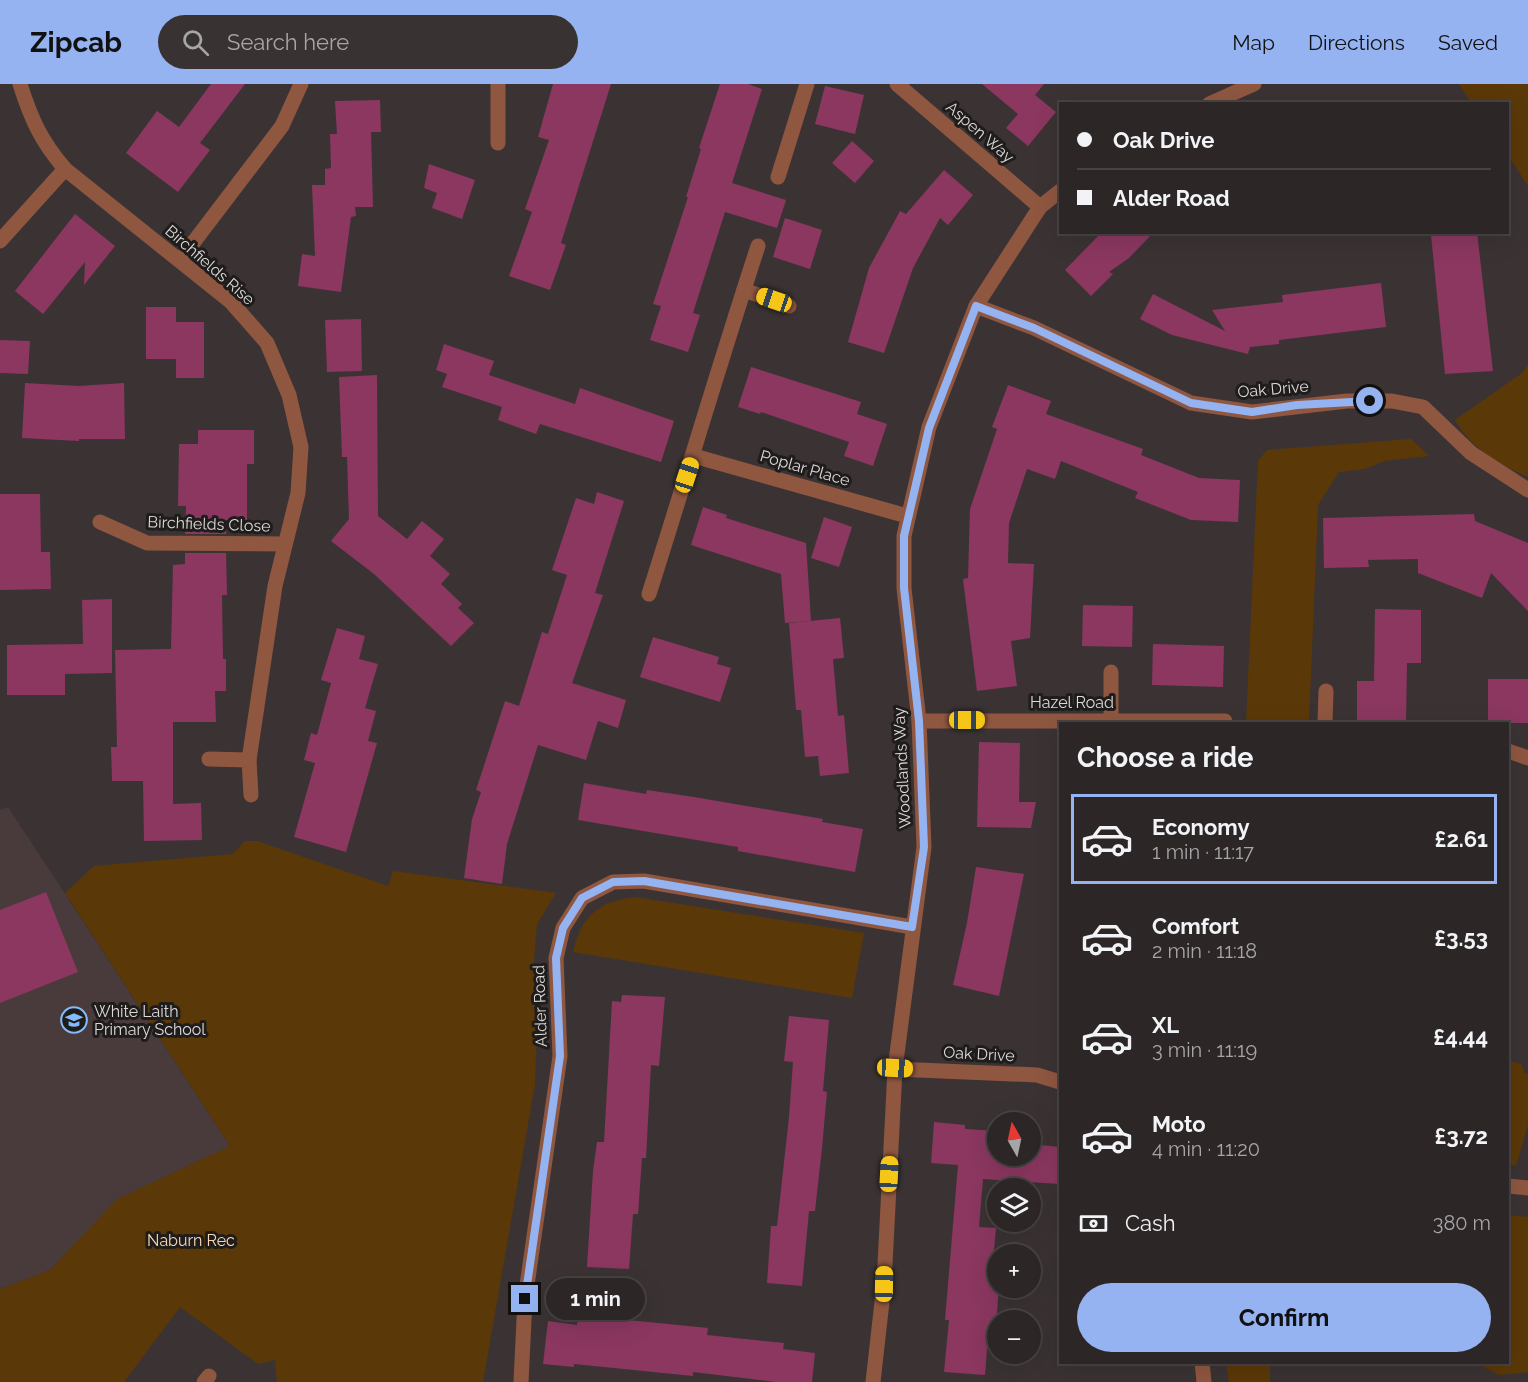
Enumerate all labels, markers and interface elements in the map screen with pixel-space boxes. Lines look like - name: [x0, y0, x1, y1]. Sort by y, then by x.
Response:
- search box: [158, 15, 578, 69]
- text: Zipcab: [30, 26, 122, 59]
- icon: search: [179, 26, 212, 59]
- text: Search here: [227, 29, 349, 55]
- text: Map: [1232, 30, 1275, 55]
- text: Directions: [1308, 30, 1405, 55]
- text: Saved: [1438, 30, 1498, 55]
- street label: Aspen Way: [942, 97, 1018, 167]
- text: Oak Drive: [1113, 127, 1214, 153]
- text: Alder Road: [1113, 185, 1230, 211]
- street label: Birchfields Rise: [161, 221, 259, 309]
- car: [754, 286, 794, 314]
- street label: Oak Drive: [1237, 376, 1309, 402]
- route start: [1356, 387, 1383, 414]
- street label: Poplar Place: [758, 446, 852, 490]
- car: [673, 455, 701, 495]
- street label: Birchfields Close: [147, 512, 271, 536]
- street label: Hazel Road: [1030, 693, 1114, 712]
- street label: Woodlands Way: [889, 707, 915, 829]
- car: [949, 711, 985, 729]
- text: Choose a ride: [1077, 742, 1253, 773]
- icon: car: [1080, 812, 1134, 866]
- text: Economy: [1152, 814, 1250, 840]
- text: £2.61: [1434, 826, 1488, 852]
- text: 1 min · 11:17: [1152, 840, 1254, 864]
- icon: car: [1080, 911, 1134, 965]
- text: Comfort: [1152, 913, 1239, 939]
- text: £3.53: [1434, 925, 1488, 951]
- text: 2 min · 11:18: [1152, 939, 1257, 963]
- street label: Alder Road: [529, 965, 551, 1047]
- place label: White Laith Primary School: [94, 1002, 206, 1039]
- school or university icon: White Laith Primary School: [59, 1005, 89, 1035]
- icon: car: [1080, 1010, 1134, 1064]
- text: XL: [1152, 1012, 1179, 1038]
- text: £4.44: [1433, 1024, 1488, 1050]
- text: 3 min · 11:19: [1152, 1038, 1257, 1062]
- street label: Oak Drive: [943, 1043, 1015, 1065]
- car: [877, 1058, 913, 1078]
- icon: car: [1080, 1109, 1134, 1163]
- text: Moto: [1152, 1111, 1206, 1137]
- north arrow: [987, 1112, 1041, 1166]
- map controls: [987, 1112, 1041, 1364]
- text: £3.72: [1434, 1123, 1488, 1149]
- text: 4 min · 11:20: [1152, 1137, 1260, 1161]
- car: [879, 1156, 899, 1192]
- button: layers: [987, 1178, 1041, 1232]
- icon: cash: [1077, 1207, 1110, 1240]
- text: Cash: [1125, 1210, 1176, 1236]
- text: 380 m: [1433, 1211, 1491, 1235]
- park label: Naburn Rec: [147, 1231, 235, 1250]
- button: +: [987, 1244, 1041, 1298]
- car: [875, 1266, 893, 1302]
- callout: 1 min: [546, 1278, 645, 1320]
- button: Confirm: [1077, 1283, 1491, 1352]
- route end: [511, 1285, 538, 1312]
- text: 1 min: [570, 1287, 621, 1311]
- button: −: [987, 1310, 1041, 1364]

